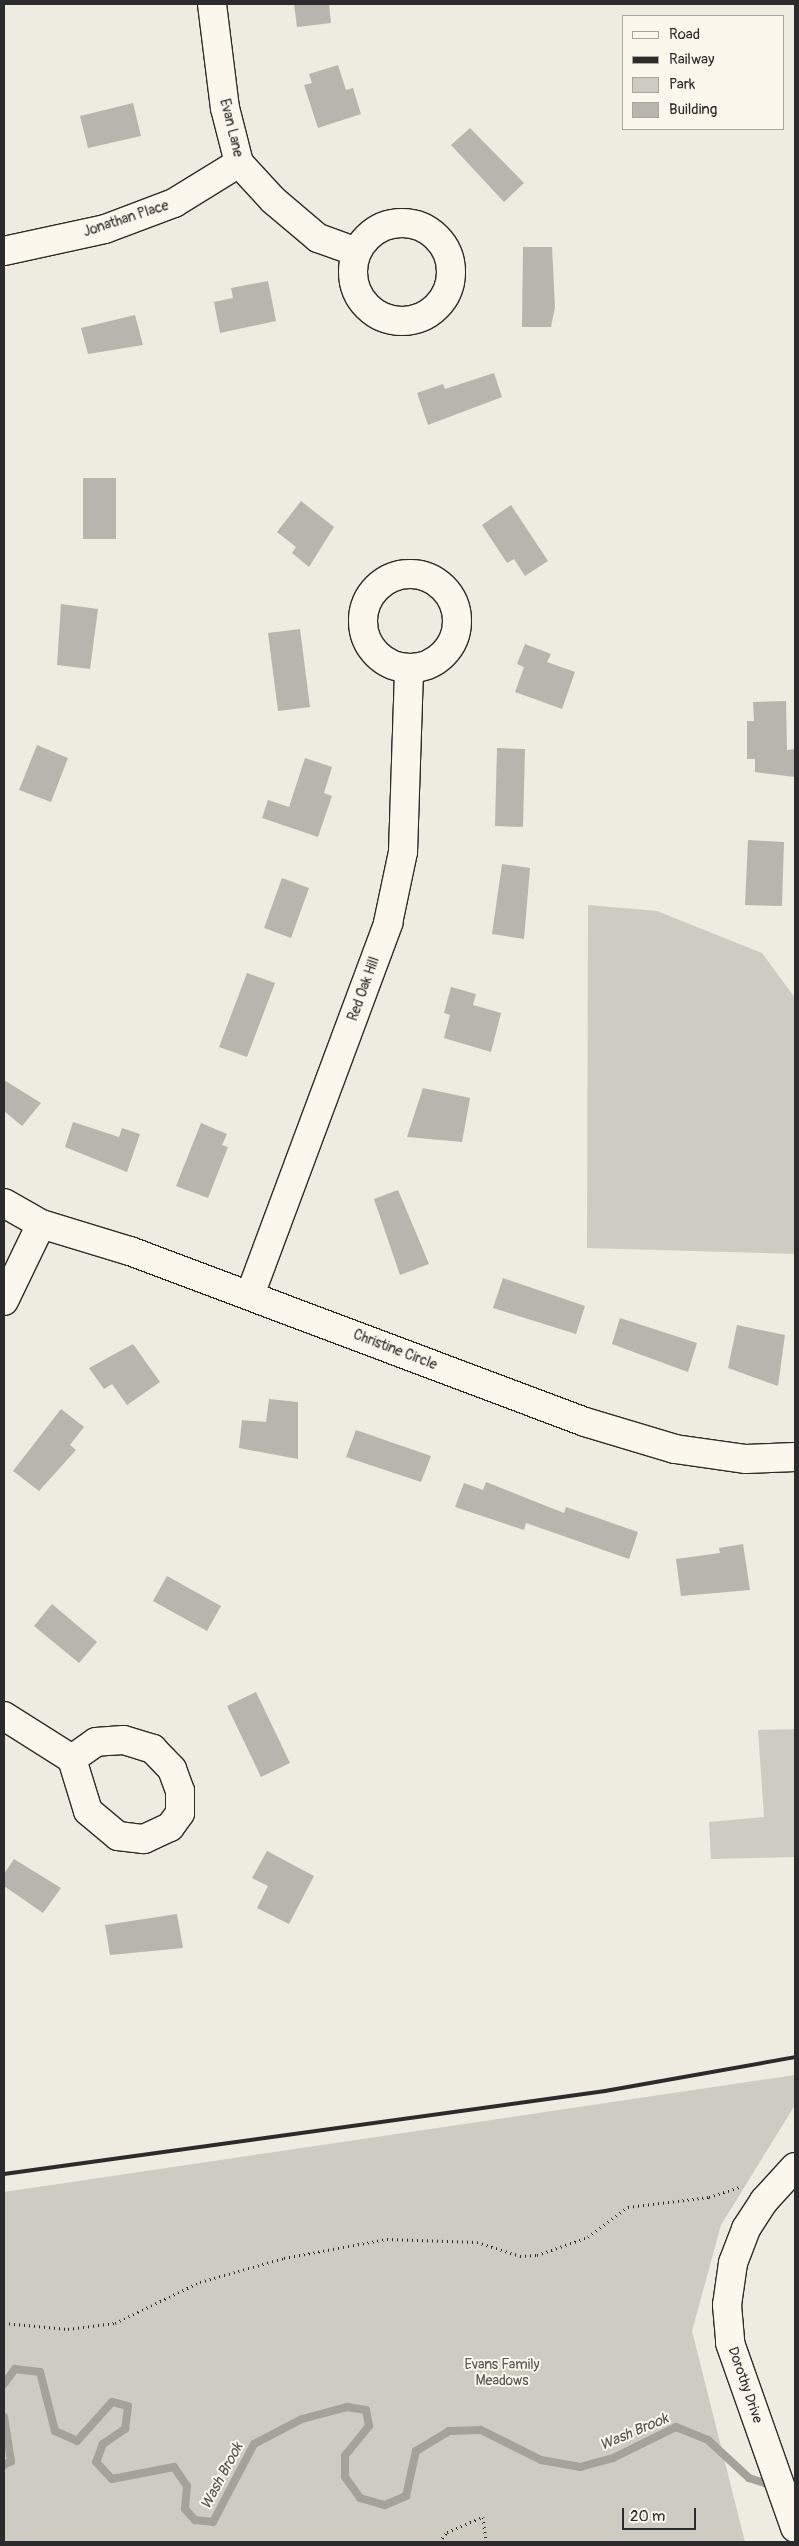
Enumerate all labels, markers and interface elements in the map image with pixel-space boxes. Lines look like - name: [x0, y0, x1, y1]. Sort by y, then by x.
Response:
- legend: [622, 15, 784, 130]
- text: Road: [669, 25, 700, 44]
- text: Railway: [669, 50, 714, 69]
- text: Park: [669, 75, 695, 94]
- street label: Evan Lane: [216, 97, 246, 159]
- text: Building: [669, 100, 717, 119]
- street label: Jonathan Place: [81, 197, 171, 241]
- street label: Red Oak Hill: [345, 955, 383, 1023]
- street label: Christine Circle: [351, 1326, 439, 1374]
- street label: Dorothy Drive: [724, 2345, 766, 2425]
- park label: Evans Family Meadows: [465, 2357, 539, 2390]
- water label: Wash Brook: [597, 2410, 671, 2454]
- water label: Wash Brook: [197, 2440, 247, 2512]
- scale bar: [624, 2498, 698, 2530]
- text: 20 m: [630, 2507, 665, 2526]

